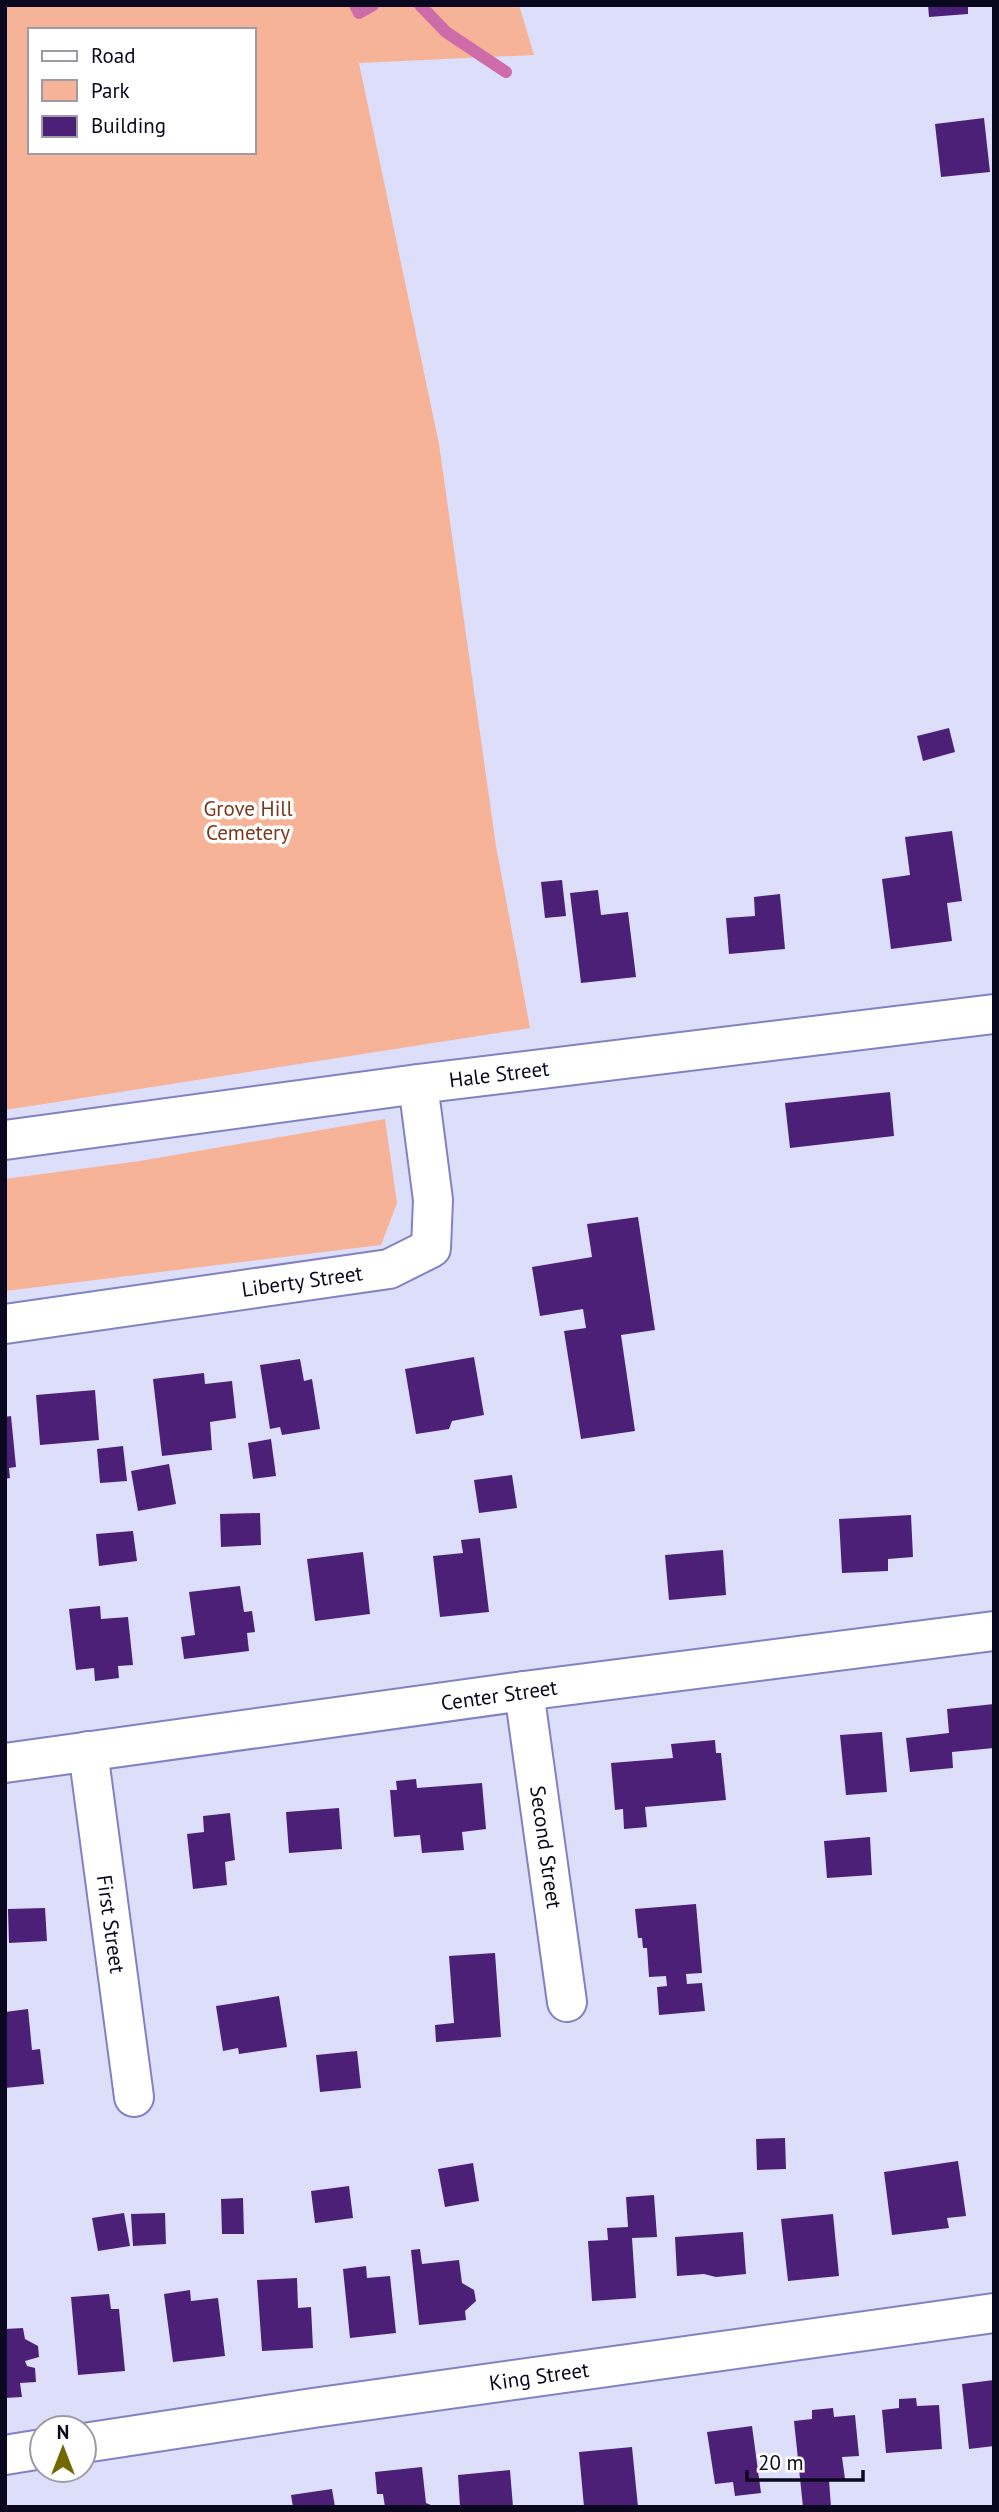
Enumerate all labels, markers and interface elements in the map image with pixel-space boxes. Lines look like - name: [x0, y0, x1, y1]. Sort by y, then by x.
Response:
- legend: [28, 28, 256, 154]
- text: Road: [91, 42, 135, 69]
- text: Park: [91, 77, 130, 104]
- text: Building: [91, 112, 166, 139]
- park label: Grove Hill Cemetery: [203, 795, 293, 846]
- street label: Hale Street: [447, 1054, 551, 1094]
- street label: Liberty Street: [240, 1259, 364, 1303]
- street label: Center Street: [439, 1673, 559, 1717]
- street label: Second Street: [524, 1784, 568, 1910]
- street label: First Street: [91, 1873, 131, 1975]
- street label: King Street: [487, 2356, 591, 2396]
- north arrow: [28, 2414, 98, 2484]
- text: N: [57, 2420, 69, 2444]
- scale bar: [747, 2438, 862, 2482]
- text: 20 m: [758, 2449, 804, 2476]

